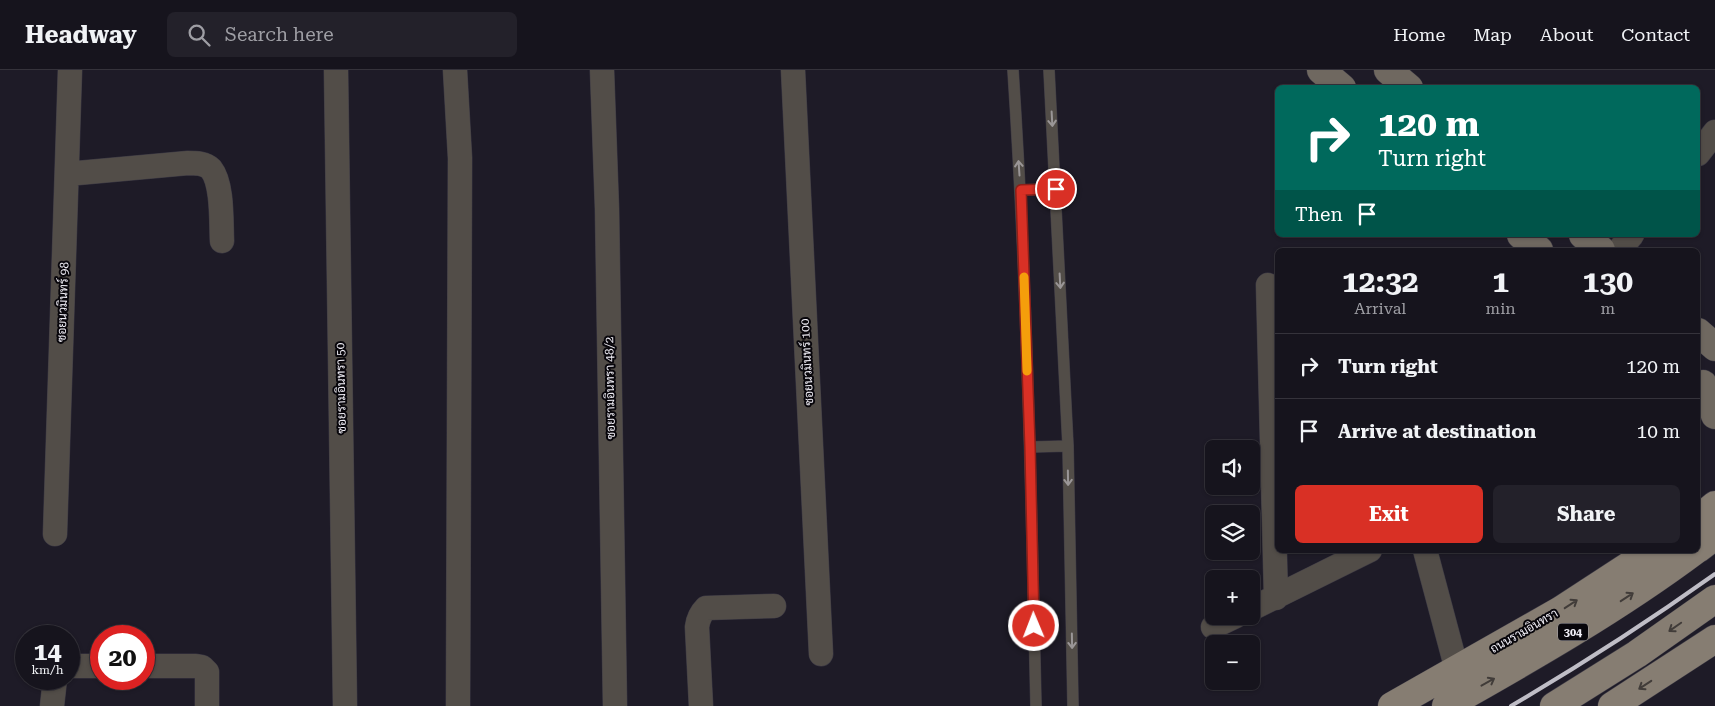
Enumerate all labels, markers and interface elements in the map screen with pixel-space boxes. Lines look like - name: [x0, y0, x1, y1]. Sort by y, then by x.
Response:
- search box: [167, 12, 517, 57]
- text: Headway: [25, 21, 137, 49]
- icon: search: [185, 21, 213, 49]
- text: Search here: [225, 23, 334, 46]
- text: Home: [1393, 24, 1445, 45]
- text: Map: [1473, 24, 1512, 45]
- text: About: [1540, 24, 1593, 45]
- text: Contact: [1621, 24, 1690, 45]
- text: 120 m: [1378, 104, 1479, 145]
- icon: right: [1295, 105, 1360, 170]
- one-way arrow: [1047, 110, 1056, 126]
- text: Turn right: [1378, 146, 1486, 171]
- one-way arrow: [1015, 160, 1024, 176]
- pin: [1035, 168, 1077, 210]
- icon: arrive: [1042, 175, 1070, 203]
- icon: arrive: [1353, 200, 1381, 228]
- text: Then: [1295, 203, 1343, 226]
- street label: ซอยนวมินทร์ 98: [54, 261, 71, 342]
- text: 12:32: [1342, 264, 1419, 299]
- text: 1: [1492, 264, 1509, 299]
- text: 130: [1583, 264, 1633, 299]
- one-way arrow: [1055, 272, 1065, 289]
- text: Arrival: [1354, 299, 1406, 318]
- text: min: [1486, 299, 1516, 318]
- text: m: [1600, 299, 1615, 318]
- street label: ซอยนวมินทร์ 100: [797, 318, 816, 406]
- street label: ซอยรามอินทรา 48/2: [602, 336, 618, 439]
- street label: ซอยรามอินทรา 50: [333, 342, 349, 434]
- icon: right: [1295, 352, 1323, 380]
- text: Turn right: [1338, 355, 1438, 378]
- text: 120 m: [1626, 355, 1680, 378]
- icon: arrive: [1295, 417, 1323, 445]
- text: Arrive at destination: [1338, 420, 1536, 443]
- text: 10 m: [1637, 420, 1680, 443]
- map controls: [1205, 440, 1260, 690]
- button: sound: [1205, 440, 1260, 495]
- one-way arrow: [1064, 470, 1073, 486]
- button: Exit: [1295, 485, 1483, 543]
- button: Share: [1493, 485, 1680, 543]
- button: layers: [1205, 505, 1260, 560]
- button: +: [1205, 570, 1260, 625]
- one-way arrow: [1620, 592, 1634, 602]
- one-way arrow: [1563, 598, 1577, 608]
- position arrow: [1007, 599, 1059, 651]
- street label: ถนนรามอินทรา: [1488, 606, 1560, 656]
- one-way arrow: [1668, 622, 1682, 632]
- road number: 304: [1558, 624, 1588, 640]
- speed limit sign: 20: [90, 625, 155, 690]
- one-way arrow: [1067, 632, 1077, 648]
- button: −: [1205, 635, 1260, 690]
- text: 14: [33, 637, 62, 666]
- text: km/h: [31, 663, 64, 677]
- one-way arrow: [1481, 677, 1496, 687]
- one-way arrow: [1639, 680, 1653, 690]

